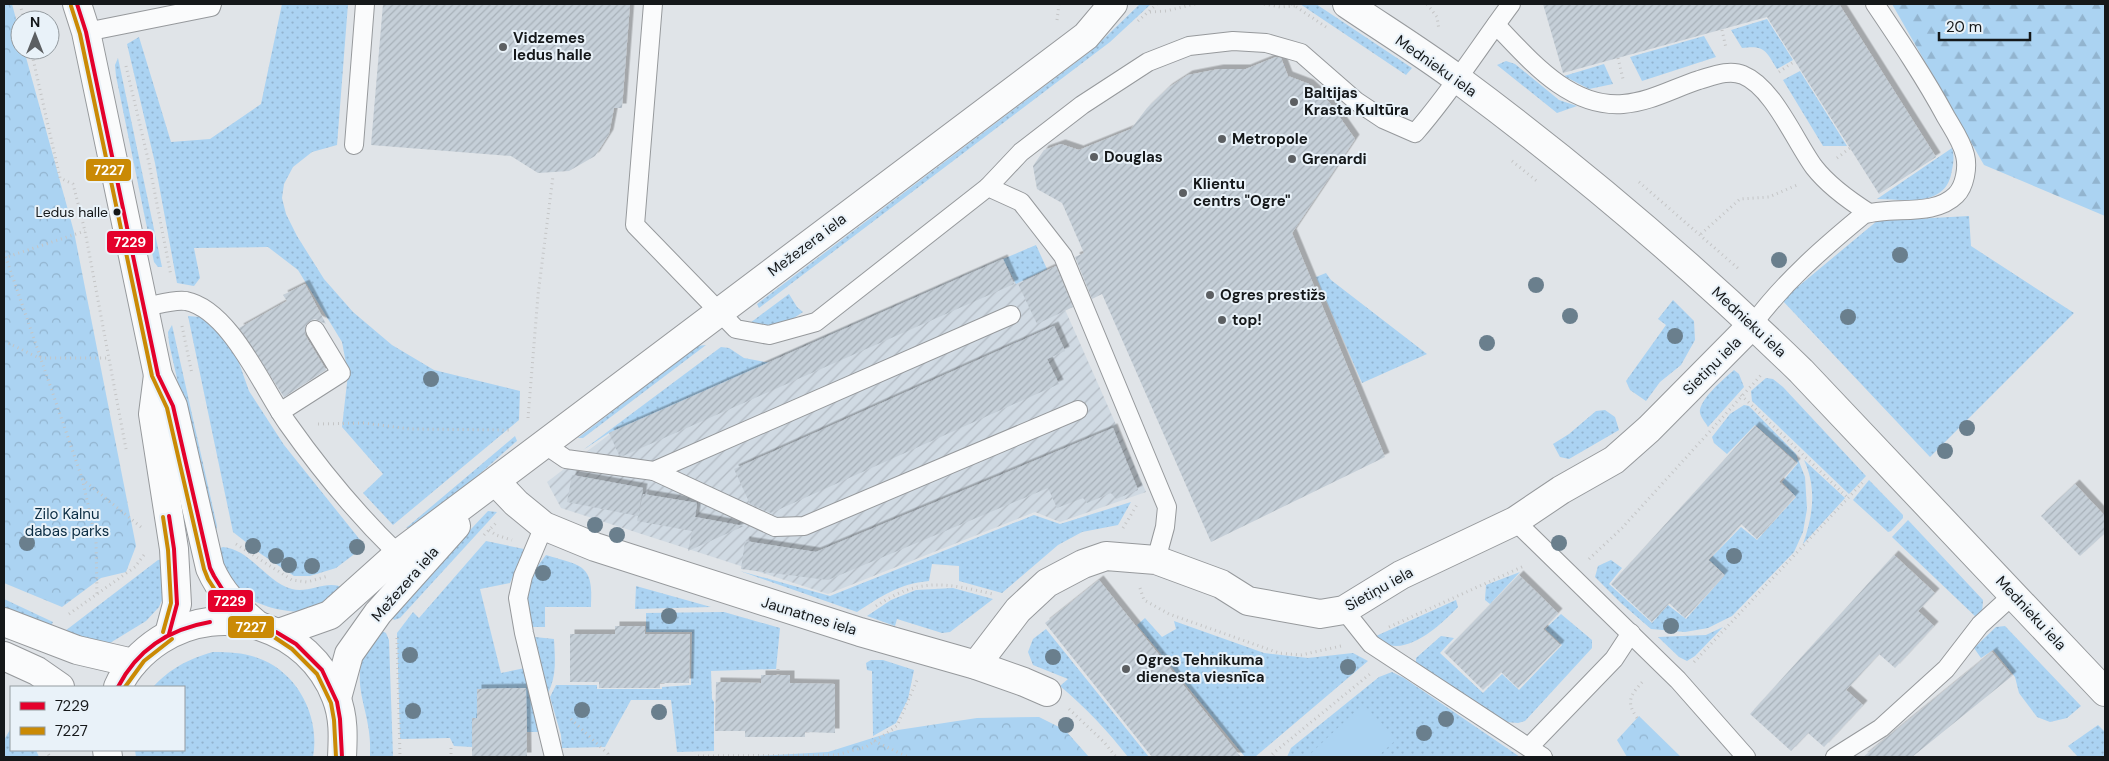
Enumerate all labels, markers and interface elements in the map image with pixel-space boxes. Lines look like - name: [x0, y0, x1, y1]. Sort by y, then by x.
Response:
- north arrow: [10, 10, 60, 60]
- scale bar: [1939, 10, 2030, 42]
- text: N: [30, 13, 40, 31]
- text: 20 m: [1946, 17, 1982, 37]
- place label: Vidzemes ledus halle: [513, 28, 592, 65]
- street label: Mednieku iela: [1391, 31, 1481, 101]
- marker: Vidzemes ledus halle: [497, 41, 509, 53]
- place label: Baltijas Krasta Kultūra: [1304, 83, 1409, 120]
- marker: Baltijas Krasta Kultūra: [1288, 96, 1300, 108]
- place label: Metropole: [1232, 129, 1308, 149]
- marker: Metropole: [1216, 133, 1228, 145]
- place label: Douglas: [1104, 147, 1163, 167]
- place label: Grenardi: [1302, 149, 1367, 169]
- marker: Douglas: [1088, 151, 1100, 163]
- marker: Grenardi: [1286, 153, 1298, 165]
- line badge: 7227: [85, 158, 132, 182]
- text: 7227: [94, 161, 125, 179]
- place label: Klientu centrs "Ogre": [1193, 174, 1291, 211]
- marker: Klientu centrs "Ogre": [1177, 187, 1189, 199]
- place label: Ledus halle: [36, 203, 108, 221]
- marker: Ledus halle: [112, 207, 122, 217]
- street label: Mežezera iela: [764, 209, 850, 281]
- line badge: 7229: [106, 230, 154, 254]
- text: 7229: [114, 233, 146, 251]
- street label: Mednieku iela: [1707, 282, 1791, 362]
- place label: Ogres prestižs: [1220, 285, 1326, 305]
- marker: Ogres prestižs: [1204, 289, 1216, 301]
- place label: top!: [1232, 310, 1262, 330]
- marker: top!: [1216, 314, 1228, 326]
- street label: Sietiņu iela: [1678, 332, 1746, 400]
- park label: Zilo Kalnu dabas parks: [25, 504, 109, 541]
- street label: Mežezera iela: [367, 542, 443, 626]
- street label: Sietiņu iela: [1341, 562, 1417, 616]
- street label: Mednieku iela: [1991, 571, 2071, 655]
- line badge: 7229: [207, 589, 254, 613]
- text: 7229: [214, 592, 246, 610]
- street label: Jaunatnes iela: [759, 592, 859, 640]
- line badge: 7227: [227, 615, 275, 639]
- text: 7227: [236, 618, 267, 636]
- place label: Ogres Tehnikuma dienesta viesnīca: [1136, 650, 1265, 687]
- marker: Ogres Tehnikuma dienesta viesnīca: [1120, 663, 1132, 675]
- legend: [10, 686, 185, 751]
- text: 7229: [55, 696, 89, 716]
- text: 7227: [55, 721, 88, 741]

